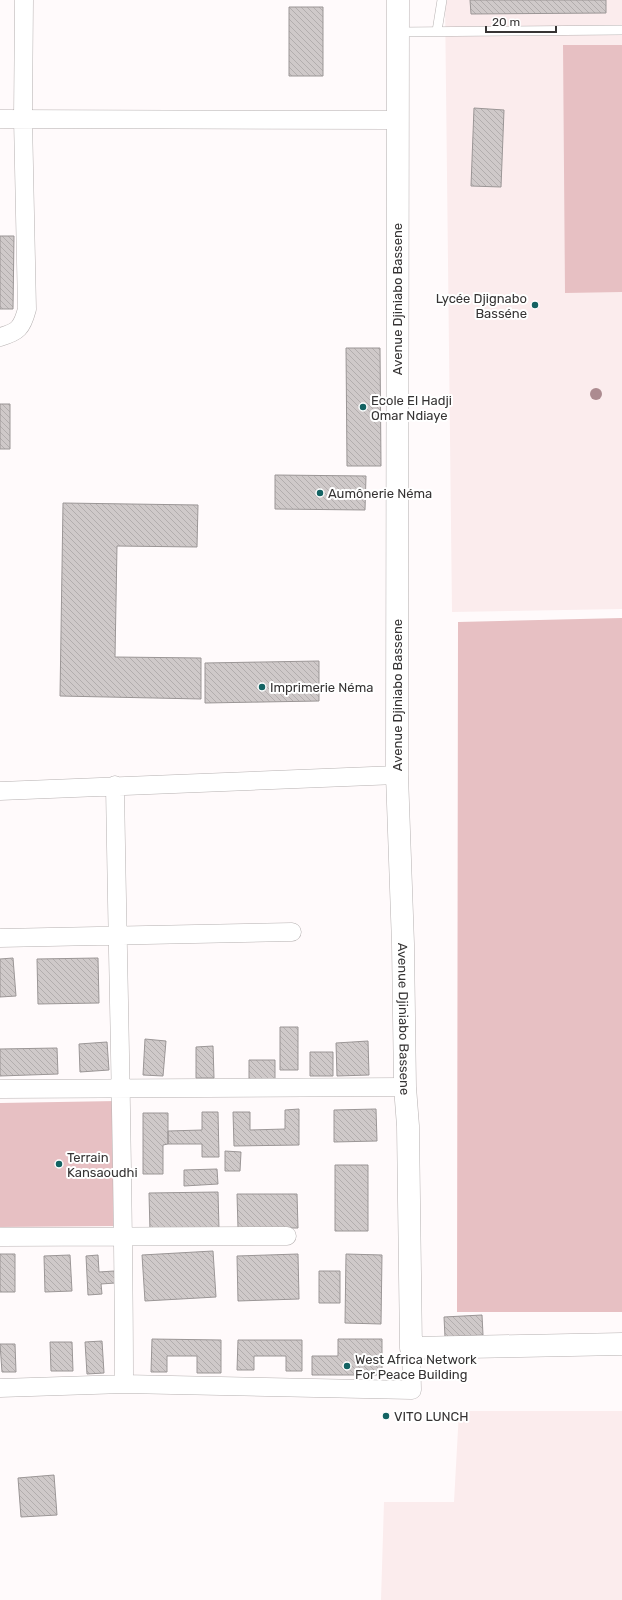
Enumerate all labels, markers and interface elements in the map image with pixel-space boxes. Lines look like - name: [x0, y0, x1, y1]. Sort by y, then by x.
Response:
- scale bar: [486, 8, 556, 34]
- text: 20 m: [492, 15, 520, 29]
- street label: Avenue Djiniabo Bassene: [390, 223, 405, 375]
- place label: Lycée Djignabo Basséne: [436, 291, 527, 321]
- marker: Lycée Djignabo Basséne: [530, 300, 540, 310]
- place label: Ecole El Hadji Omar Ndiaye: [371, 393, 452, 423]
- marker: Ecole El Hadji Omar Ndiaye: [358, 402, 368, 412]
- place label: Aumônerie Néma: [328, 486, 432, 501]
- marker: Aumônerie Néma: [315, 488, 325, 498]
- street label: Avenue Djiniabo Bassene: [390, 619, 405, 771]
- place label: Imprimerie Néma: [270, 680, 373, 695]
- marker: Imprimerie Néma: [257, 682, 267, 692]
- street label: Avenue Djiniabo Bassene: [395, 943, 413, 1096]
- place label: Terrain Kansaoudhi: [67, 1150, 138, 1180]
- marker: Terrain Kansaoudhi: [54, 1159, 64, 1169]
- place label: West Africa Network For Peace Building: [355, 1352, 477, 1383]
- marker: West Africa Network For Peace Building: [342, 1361, 352, 1371]
- place label: VITO LUNCH: [394, 1409, 469, 1424]
- marker: VITO LUNCH: [381, 1411, 391, 1421]

